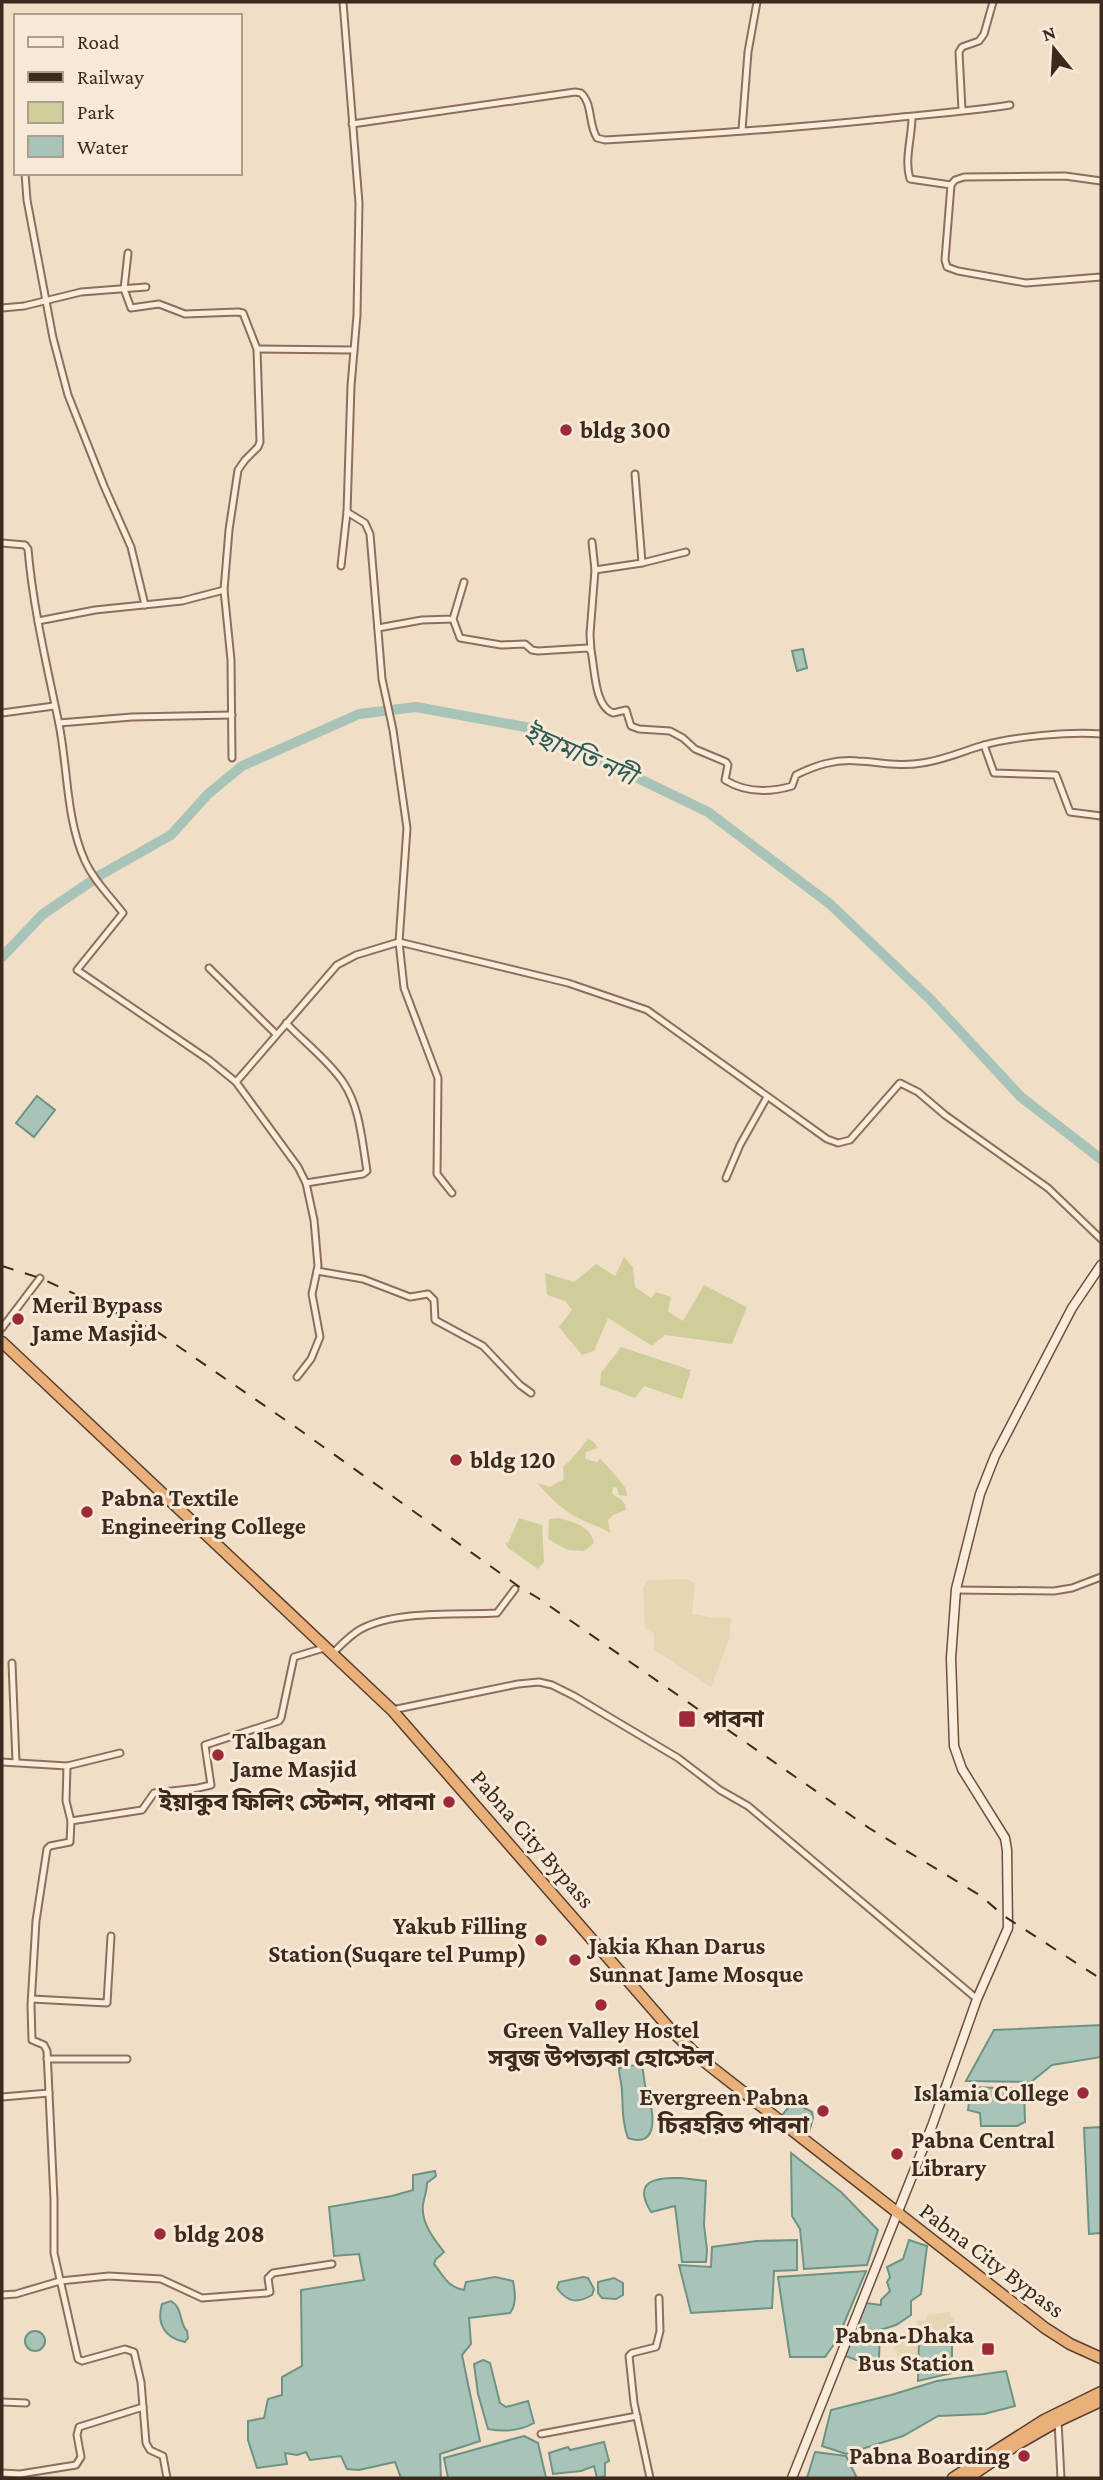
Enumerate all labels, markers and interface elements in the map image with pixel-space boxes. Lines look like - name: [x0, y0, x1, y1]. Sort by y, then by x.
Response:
- legend: [14, 14, 242, 175]
- north arrow: [1019, 14, 1089, 84]
- text: N: [1039, 21, 1058, 45]
- text: Road: [77, 30, 120, 54]
- text: Railway: [77, 65, 144, 89]
- text: Park: [77, 100, 114, 124]
- text: Water: [77, 135, 129, 159]
- place label: bldg 300: [579, 416, 671, 443]
- marker: bldg 300: [558, 422, 574, 438]
- water label: ইছামতি নদী: [519, 717, 646, 793]
- place label: Meril Bypass Jame Masjid: [29, 1291, 163, 1347]
- marker: Meril Bypass Jame Masjid: [10, 1311, 26, 1327]
- place label: bldg 120: [469, 1446, 556, 1473]
- marker: bldg 120: [448, 1452, 464, 1468]
- place label: Pabna Textile Engineering College: [101, 1484, 306, 1539]
- marker: Pabna Textile Engineering College: [79, 1504, 95, 1520]
- place label: পাবনা: [703, 1705, 765, 1732]
- marker: পাবনা: [677, 1709, 697, 1729]
- place label: Talbagan Jame Masjid: [229, 1727, 357, 1783]
- marker: Talbagan Jame Masjid: [210, 1747, 226, 1763]
- street label: Pabna City Bypass: [466, 1764, 601, 1913]
- place label: ইয়াকুব ফিলিং স্টেশন, পাবনা: [158, 1788, 436, 1816]
- marker: ইয়াকুব ফিলিং স্টেশন, পাবনা: [441, 1794, 457, 1810]
- place label: Yakub Filling Station(Suqare tel Pump): [268, 1912, 527, 1968]
- marker: Yakub Filling Station(Suqare tel Pump): [533, 1932, 549, 1948]
- place label: Jakia Khan Darus Sunnat Jame Mosque: [586, 1932, 804, 1987]
- marker: Jakia Khan Darus Sunnat Jame Mosque: [567, 1952, 583, 1968]
- marker: Green Valley Hostel সবুজ উপত্যকা হোস্টেল: [593, 1997, 609, 2013]
- place label: Green Valley Hostel সবুজ উপত্যকা হোস্টেল: [487, 2016, 714, 2072]
- place label: Islamia College: [914, 2079, 1069, 2106]
- place label: Evergreen Pabna চিরহরিত পাবনা: [639, 2083, 810, 2138]
- marker: Islamia College: [1075, 2085, 1091, 2101]
- marker: Evergreen Pabna চিরহরিত পাবনা: [815, 2103, 831, 2119]
- place label: Pabna Central Library: [911, 2126, 1055, 2181]
- marker: Pabna Central Library: [889, 2146, 905, 2162]
- street label: Pabna City Bypass: [915, 2196, 1070, 2323]
- place label: bldg 208: [173, 2220, 265, 2247]
- marker: bldg 208: [152, 2226, 168, 2242]
- place label: Pabna-Dhaka Bus Station: [835, 2321, 974, 2376]
- marker: Pabna-Dhaka Bus Station: [980, 2341, 996, 2357]
- place label: Pabna Boarding: [849, 2442, 1010, 2469]
- marker: Pabna Boarding: [1016, 2448, 1032, 2464]

